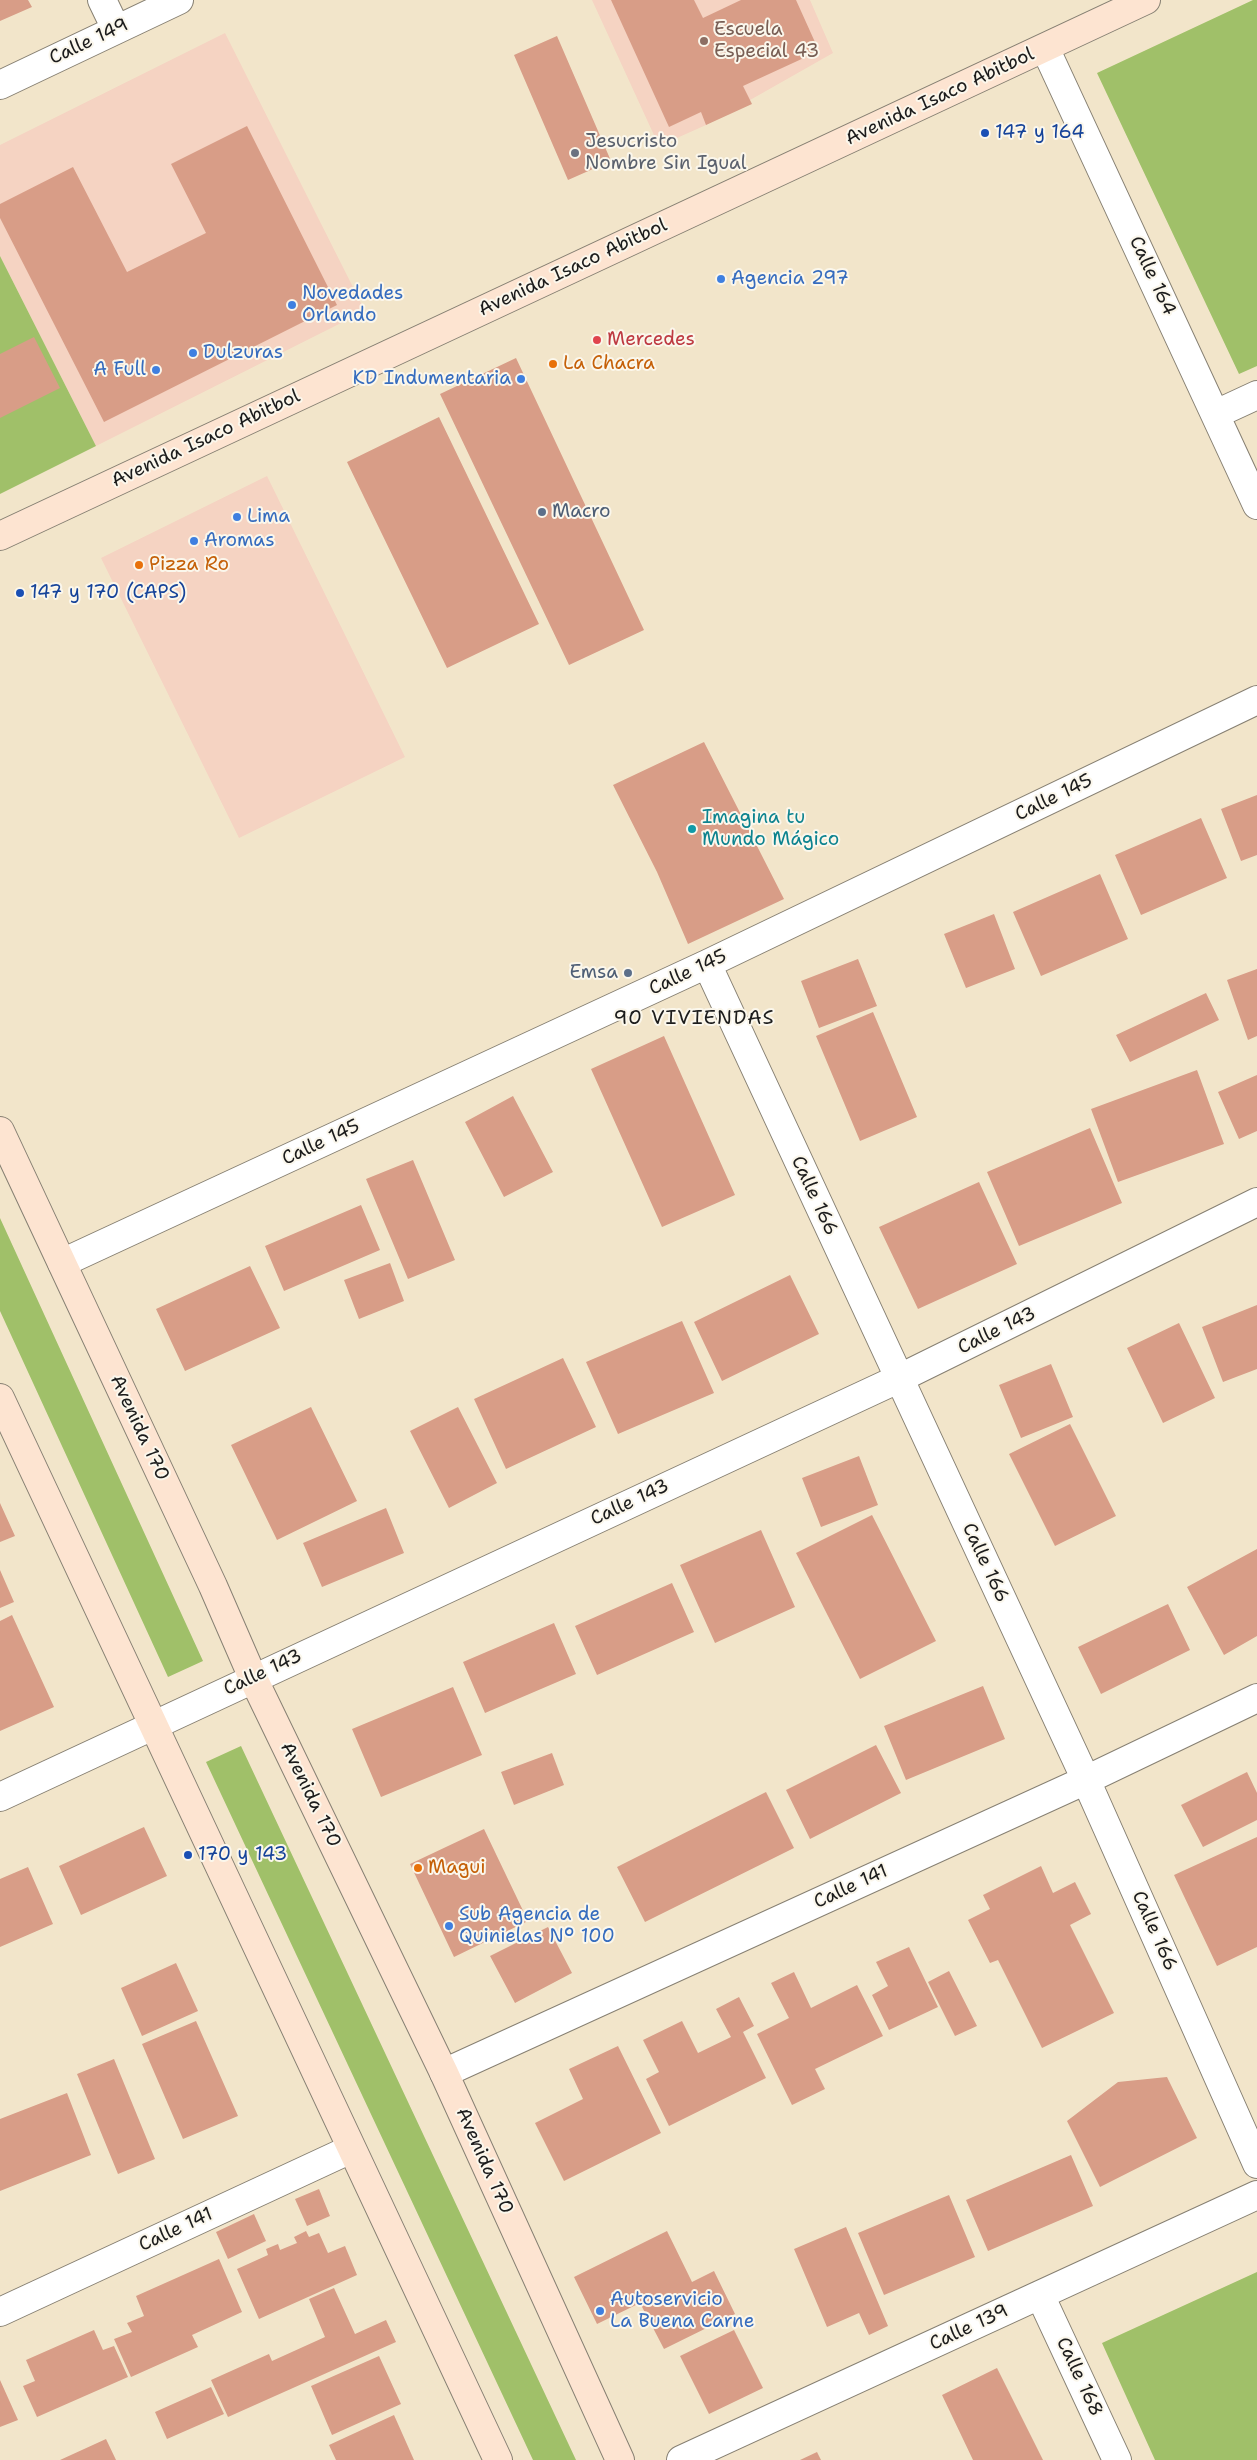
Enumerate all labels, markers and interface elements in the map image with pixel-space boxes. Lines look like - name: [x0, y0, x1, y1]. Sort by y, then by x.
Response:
- street label: Calle 149: [46, 14, 132, 70]
- place label: Escuela Especial 43: [714, 19, 819, 63]
- marker: Escuela Especial 43: [698, 35, 710, 47]
- street label: Avenida Isaco Abitbol: [842, 43, 1038, 151]
- place label: 147 y 164: [995, 122, 1085, 144]
- marker: 147 y 164: [979, 127, 991, 139]
- place label: Jesucristo Nombre Sin Igual: [585, 131, 746, 175]
- marker: Jesucristo Nombre Sin Igual: [569, 147, 581, 159]
- street label: Avenida Isaco Abitbol: [475, 214, 671, 322]
- street label: Calle 164: [1124, 233, 1180, 319]
- place label: Agencia 297: [731, 268, 849, 290]
- marker: Agencia 297: [715, 273, 727, 285]
- place label: Novedades Orlando: [302, 283, 403, 327]
- marker: Novedades Orlando: [286, 299, 298, 311]
- place label: Mercedes: [607, 329, 695, 351]
- marker: Mercedes: [591, 334, 603, 346]
- place label: Dulzuras: [203, 342, 283, 364]
- marker: Dulzuras: [187, 347, 199, 359]
- place label: La Chacra: [563, 353, 655, 375]
- marker: La Chacra: [547, 358, 559, 370]
- place label: A Full: [93, 359, 146, 381]
- marker: A Full: [150, 364, 162, 376]
- place label: KD Indumentaria: [353, 368, 511, 390]
- marker: KD Indumentaria: [515, 373, 527, 385]
- street label: Avenida Isaco Abitbol: [108, 385, 304, 493]
- place label: Macro: [552, 501, 611, 523]
- place label: Lima: [247, 506, 290, 528]
- marker: Macro: [536, 506, 548, 518]
- marker: Lima: [231, 511, 243, 523]
- place label: Aromas: [204, 530, 275, 552]
- marker: Aromas: [188, 535, 200, 547]
- place label: Pizza Ro: [149, 554, 229, 576]
- marker: Pizza Ro: [133, 559, 145, 571]
- place label: 147 y 170 (CAPS): [30, 582, 186, 604]
- marker: 147 y 170 (CAPS): [14, 587, 26, 599]
- street label: Calle 145: [1012, 770, 1096, 826]
- place label: Imagina tu Mundo Mágico: [702, 807, 839, 851]
- marker: Imagina tu Mundo Mágico: [686, 823, 698, 835]
- street label: Calle 145: [646, 945, 730, 1001]
- place label: Emsa: [569, 962, 618, 984]
- marker: Emsa: [622, 967, 634, 979]
- district label: 90 VIVIENDAS: [612, 1007, 776, 1031]
- street label: Calle 145: [279, 1115, 363, 1171]
- street label: Calle 166: [786, 1153, 842, 1239]
- street label: Calle 143: [954, 1302, 1040, 1360]
- street label: Avenida 170: [105, 1372, 173, 1484]
- street label: Calle 143: [587, 1475, 673, 1531]
- street label: Calle 166: [957, 1520, 1013, 1606]
- street label: Calle 143: [220, 1645, 306, 1701]
- street label: Avenida 170: [275, 1739, 345, 1851]
- place label: 170 y 143: [198, 1844, 287, 1866]
- marker: 170 y 143: [182, 1849, 194, 1861]
- place label: Magui: [428, 1857, 486, 1879]
- street label: Calle 141: [810, 1860, 892, 1914]
- marker: Magui: [412, 1862, 424, 1874]
- street label: Calle 166: [1126, 1888, 1182, 1974]
- place label: Sub Agencia de Quinielas N° 100: [459, 1904, 615, 1948]
- marker: Sub Agencia de Quinielas N° 100: [443, 1920, 455, 1932]
- street label: Avenida 170: [450, 2104, 518, 2218]
- street label: Calle 141: [135, 2203, 217, 2257]
- place label: Autoservicio La Buena Carne: [610, 2289, 754, 2333]
- street label: Calle 139: [926, 2300, 1012, 2356]
- marker: Autoservicio La Buena Carne: [594, 2305, 606, 2317]
- street label: Calle 168: [1051, 2334, 1107, 2420]

